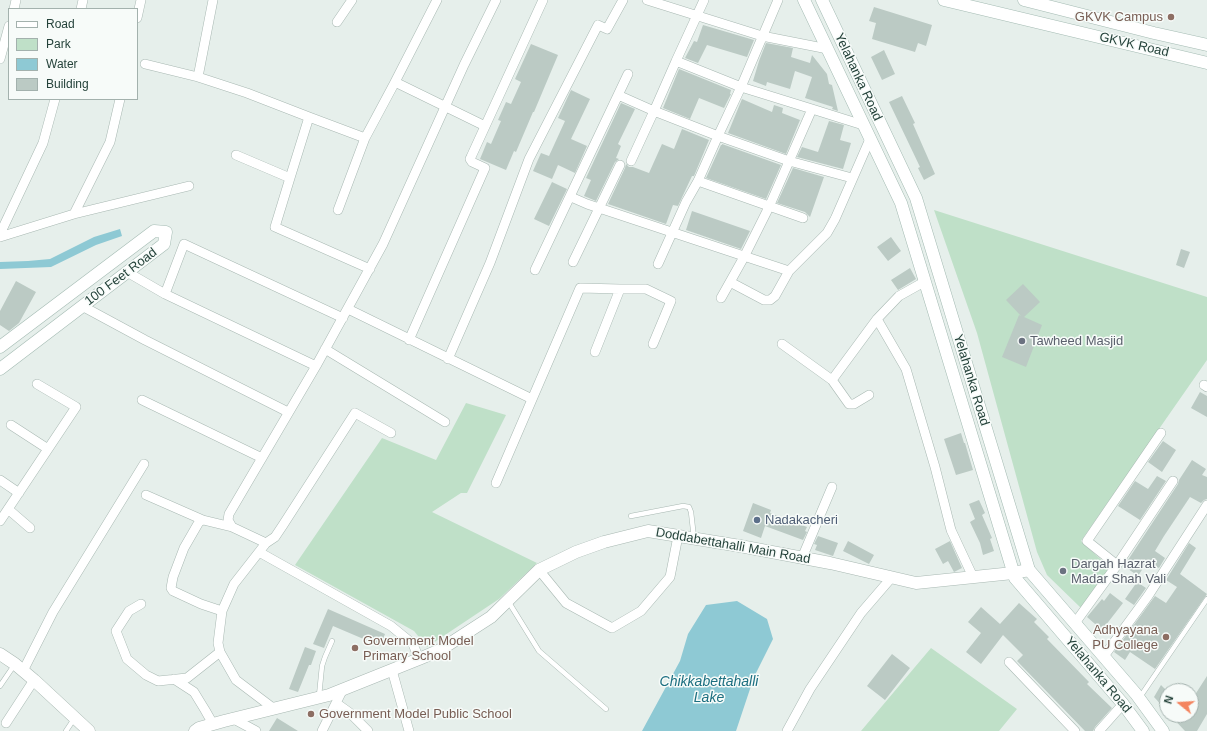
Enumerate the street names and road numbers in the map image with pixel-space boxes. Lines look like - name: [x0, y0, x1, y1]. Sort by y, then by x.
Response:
- street label: GKVK Road: [1098, 29, 1170, 61]
- street label: Yelahanka Road: [831, 31, 885, 123]
- street label: 100 Feet Road: [82, 245, 160, 309]
- street label: Yelahanka Road: [950, 332, 992, 428]
- street label: Doddabettahalli Main Road: [654, 525, 812, 567]
- street label: Yelahanka Road: [1062, 634, 1134, 716]

